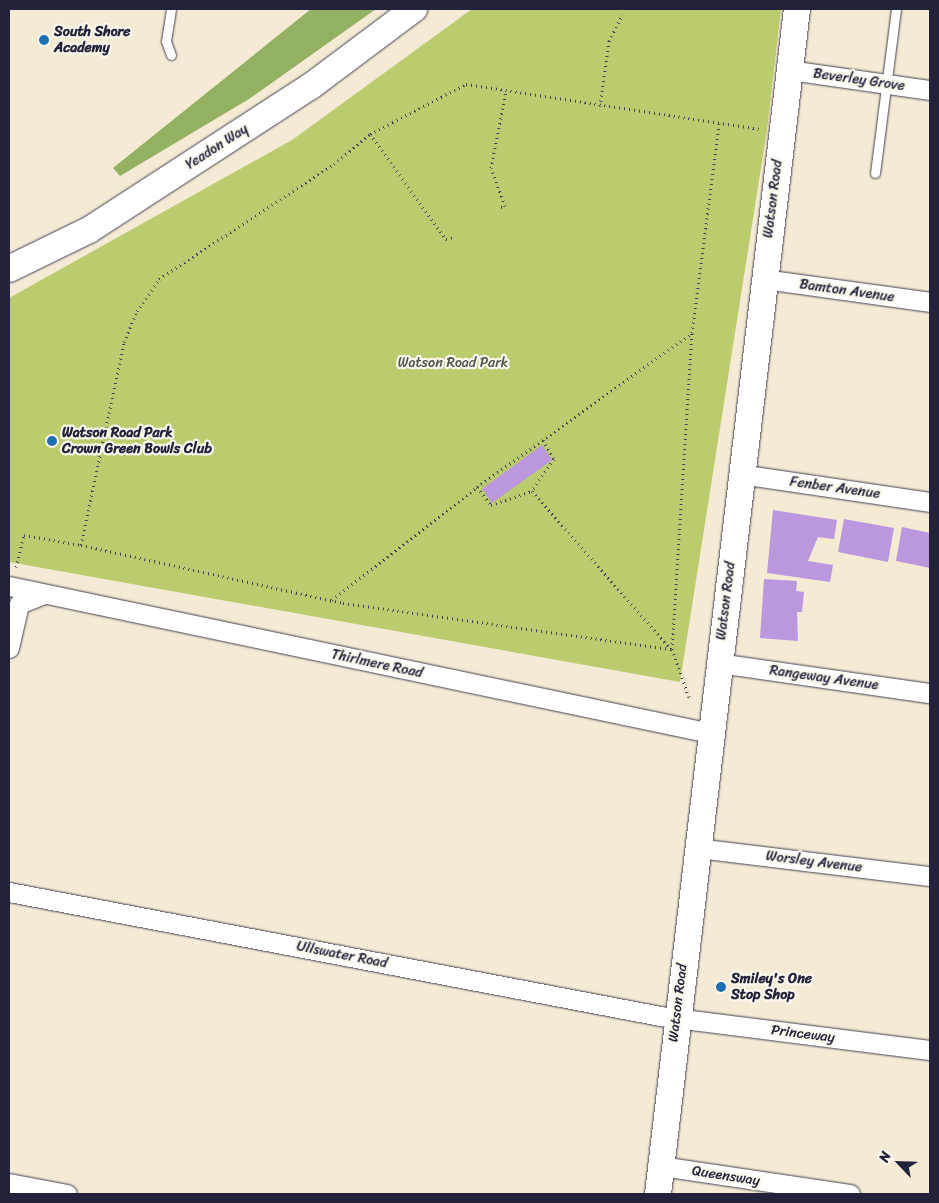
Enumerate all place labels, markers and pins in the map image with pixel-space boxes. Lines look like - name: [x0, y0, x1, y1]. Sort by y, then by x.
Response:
- place label: South Shore Academy: [54, 24, 131, 56]
- marker: South Shore Academy: [38, 34, 50, 46]
- place label: Watson Road Park Crown Green Bowls Club: [62, 425, 211, 458]
- marker: Watson Road Park Crown Green Bowls Club: [46, 435, 58, 447]
- place label: Smiley's One Stop Shop: [731, 971, 812, 1004]
- marker: Smiley's One Stop Shop: [715, 981, 727, 993]

